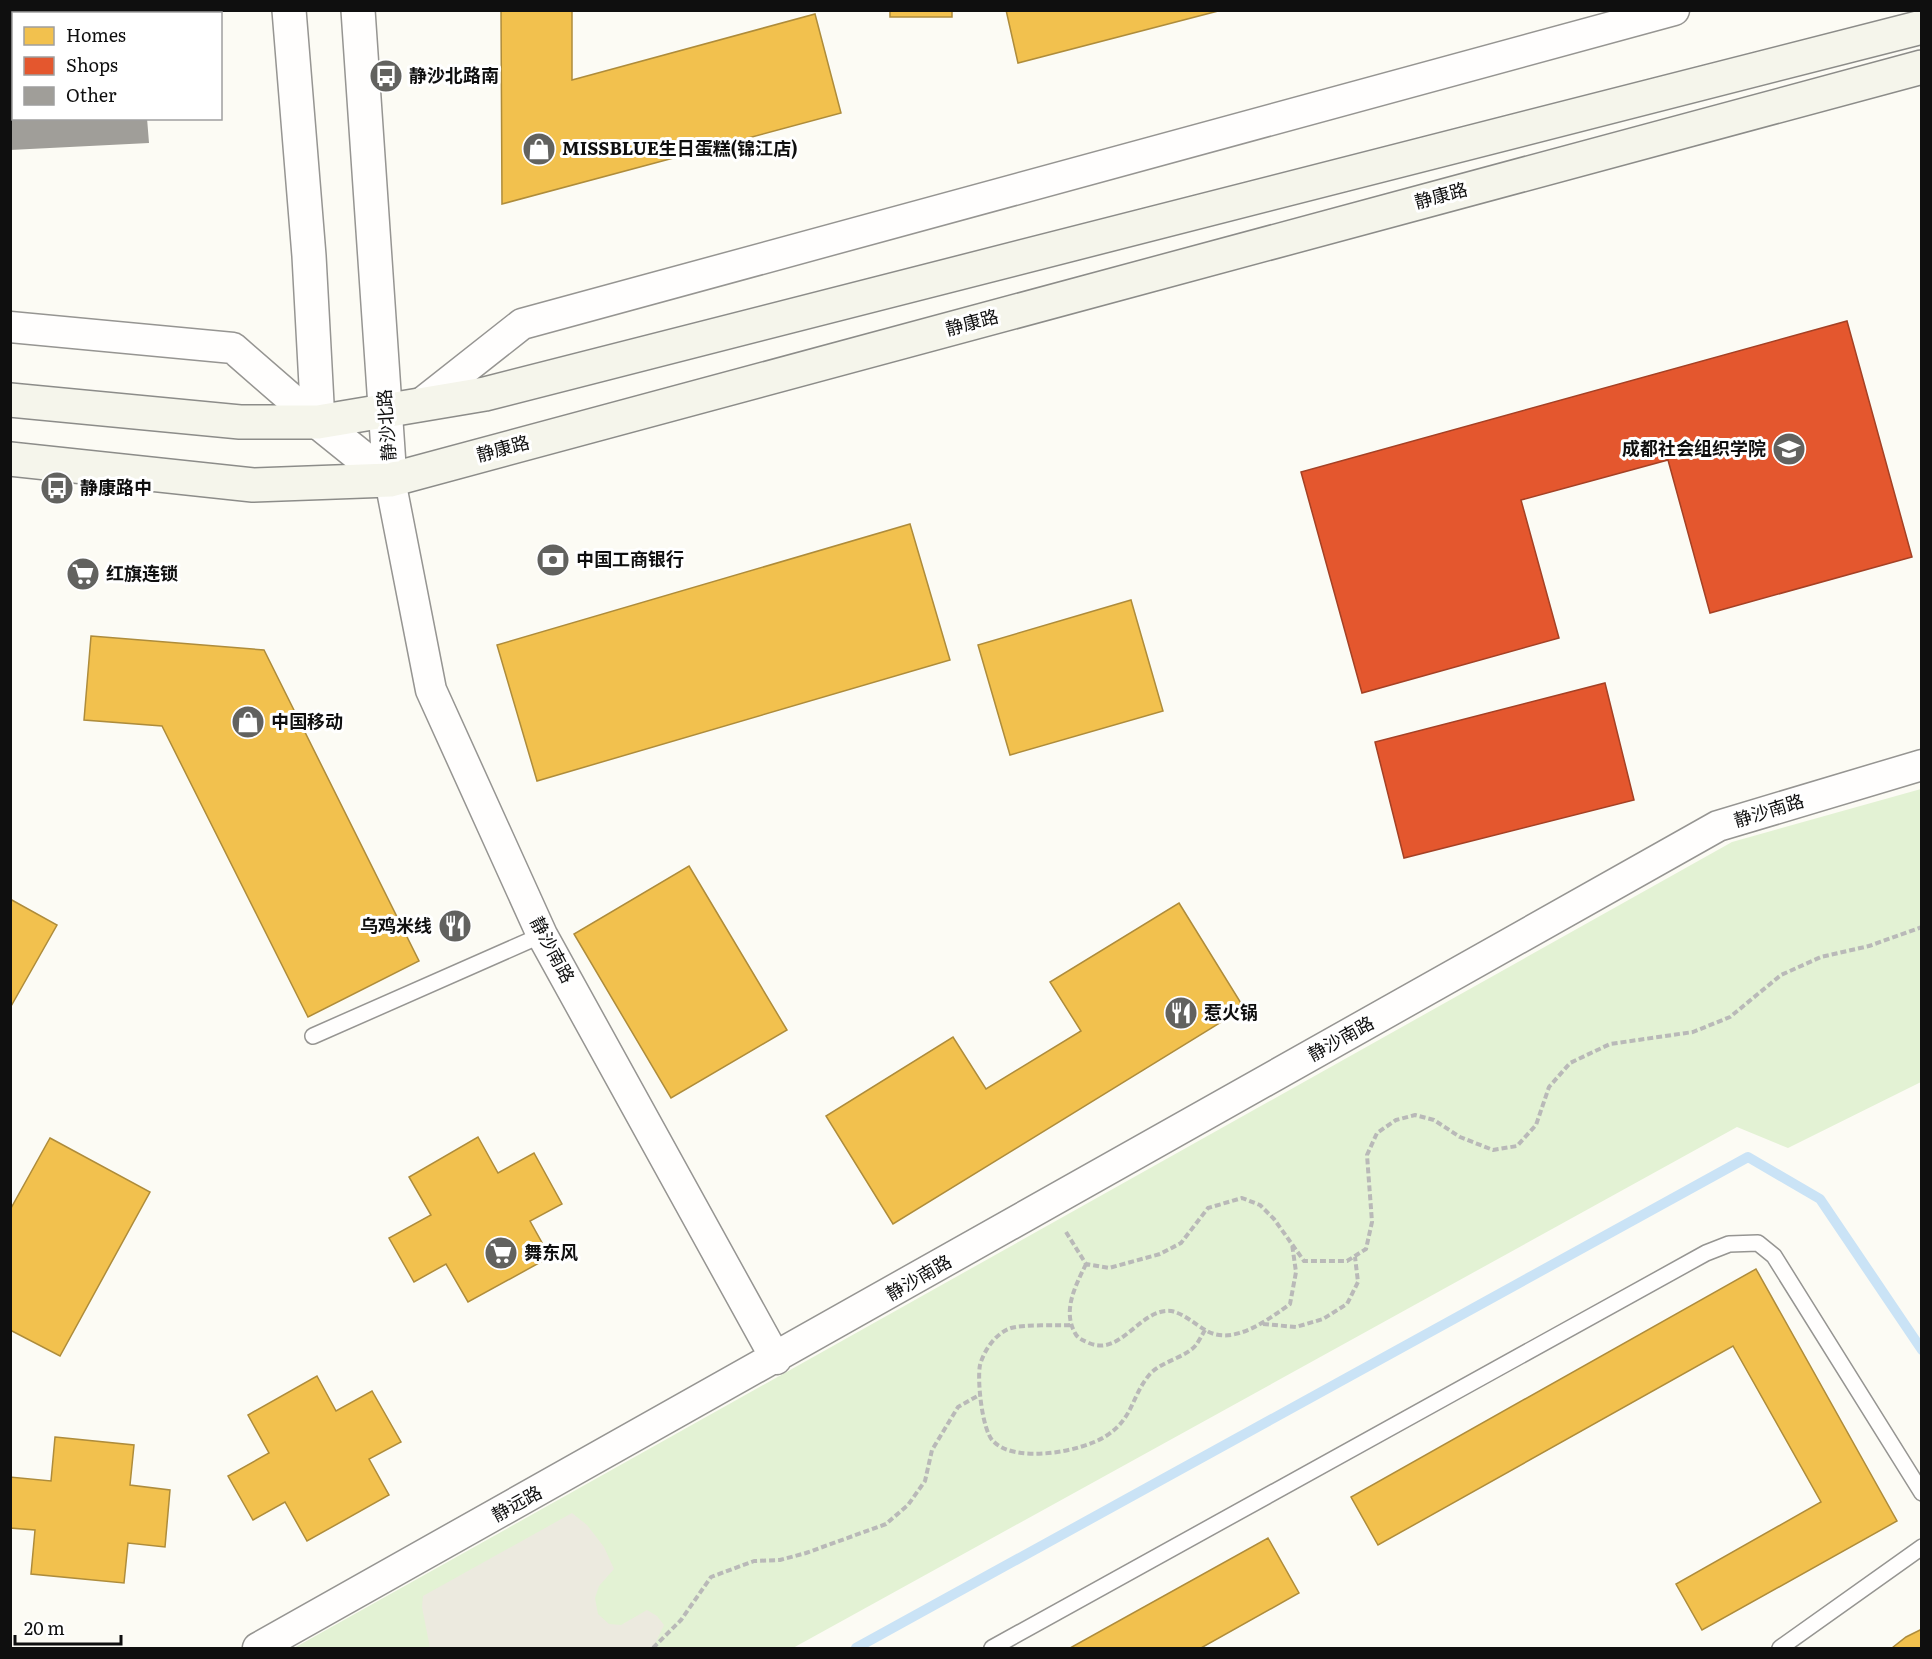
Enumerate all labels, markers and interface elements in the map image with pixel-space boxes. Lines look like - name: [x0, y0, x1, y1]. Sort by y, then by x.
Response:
- legend: [12, 12, 222, 120]
- text: Homes: [66, 21, 126, 48]
- text: Shops: [66, 51, 118, 78]
- bus stop icon: 静沙北路南: [368, 58, 404, 94]
- place label: 静沙北路南: [409, 61, 499, 88]
- text: Other: [66, 81, 117, 108]
- shop icon: MISSBLUE生日蛋糕(锦江店): [521, 131, 557, 167]
- place label: MISSBLUE生日蛋糕(锦江店): [562, 134, 798, 161]
- street label: 静康路: [1411, 175, 1470, 215]
- street label: 静康路: [942, 302, 1001, 342]
- street label: 静沙北路: [370, 388, 401, 462]
- street label: 静康路: [473, 428, 532, 468]
- school or university icon: 成都社会组织学院: [1771, 431, 1807, 467]
- place label: 成都社会组织学院: [1622, 434, 1766, 461]
- bus stop icon: 静康路中: [39, 470, 75, 506]
- place label: 静康路中: [80, 473, 152, 500]
- bank icon: 中国工商银行: [535, 542, 571, 578]
- place label: 中国工商银行: [576, 545, 684, 572]
- supermarket icon: 红旗连锁: [65, 556, 101, 592]
- place label: 红旗连锁: [106, 559, 178, 586]
- shop icon: 中国移动: [230, 704, 266, 740]
- place label: 中国移动: [271, 707, 343, 734]
- street label: 静沙南路: [1730, 786, 1807, 833]
- restaurant icon: 乌鸡米线: [437, 908, 473, 944]
- place label: 乌鸡米线: [360, 911, 432, 938]
- street label: 静沙南路: [525, 911, 582, 987]
- restaurant icon: 惹火锅: [1163, 995, 1199, 1031]
- place label: 惹火锅: [1204, 998, 1258, 1025]
- street label: 静沙南路: [1302, 1008, 1378, 1067]
- supermarket icon: 舞东风: [483, 1235, 519, 1271]
- place label: 舞东风: [524, 1238, 578, 1265]
- street label: 静沙南路: [880, 1247, 956, 1306]
- street label: 静远路: [486, 1478, 546, 1528]
- scale bar: [15, 1608, 122, 1646]
- text: 20 m: [24, 1614, 65, 1641]

